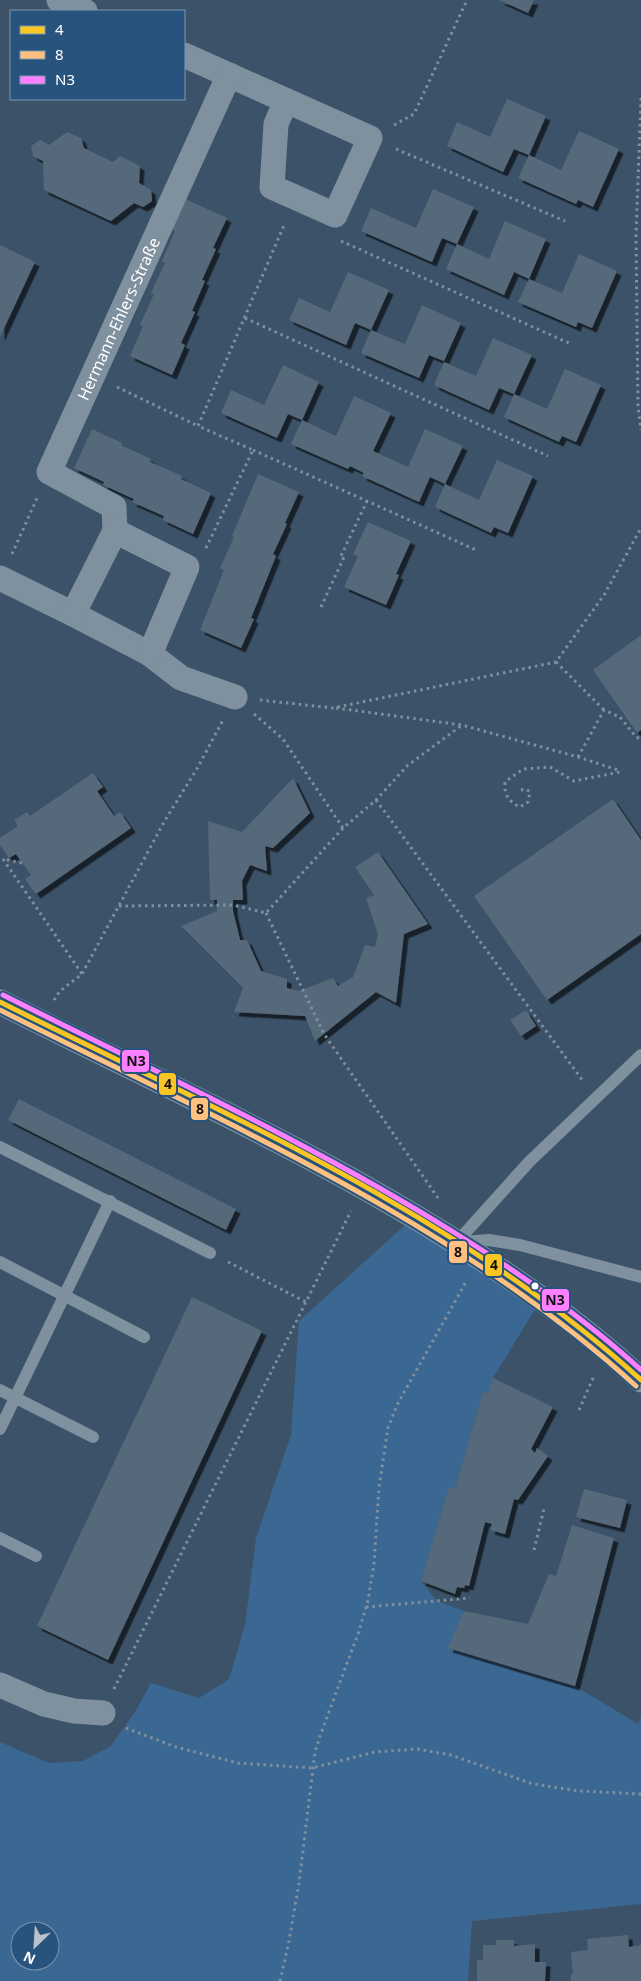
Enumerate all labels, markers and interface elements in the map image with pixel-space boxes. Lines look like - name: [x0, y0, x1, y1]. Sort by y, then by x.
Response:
- legend: [10, 10, 185, 100]
- text: 4: [55, 19, 64, 39]
- text: 8: [55, 44, 64, 64]
- text: N3: [55, 69, 75, 89]
- street label: Hermann-Ehlers-Straße: [72, 234, 165, 404]
- line badge: N3: [121, 1049, 150, 1073]
- text: N3: [126, 1051, 146, 1070]
- line badge: 4: [158, 1072, 177, 1096]
- text: 4: [164, 1074, 172, 1093]
- line badge: 8: [190, 1097, 209, 1121]
- text: 8: [196, 1099, 204, 1118]
- line badge: 8: [448, 1240, 468, 1264]
- text: 8: [454, 1242, 462, 1261]
- line badge: 4: [484, 1253, 503, 1277]
- text: 4: [490, 1255, 498, 1274]
- unlabelled marker: [530, 1281, 540, 1291]
- line badge: N3: [541, 1288, 570, 1312]
- text: N3: [545, 1290, 565, 1309]
- north arrow: [10, 1921, 60, 1971]
- text: N: [20, 1947, 38, 1969]

